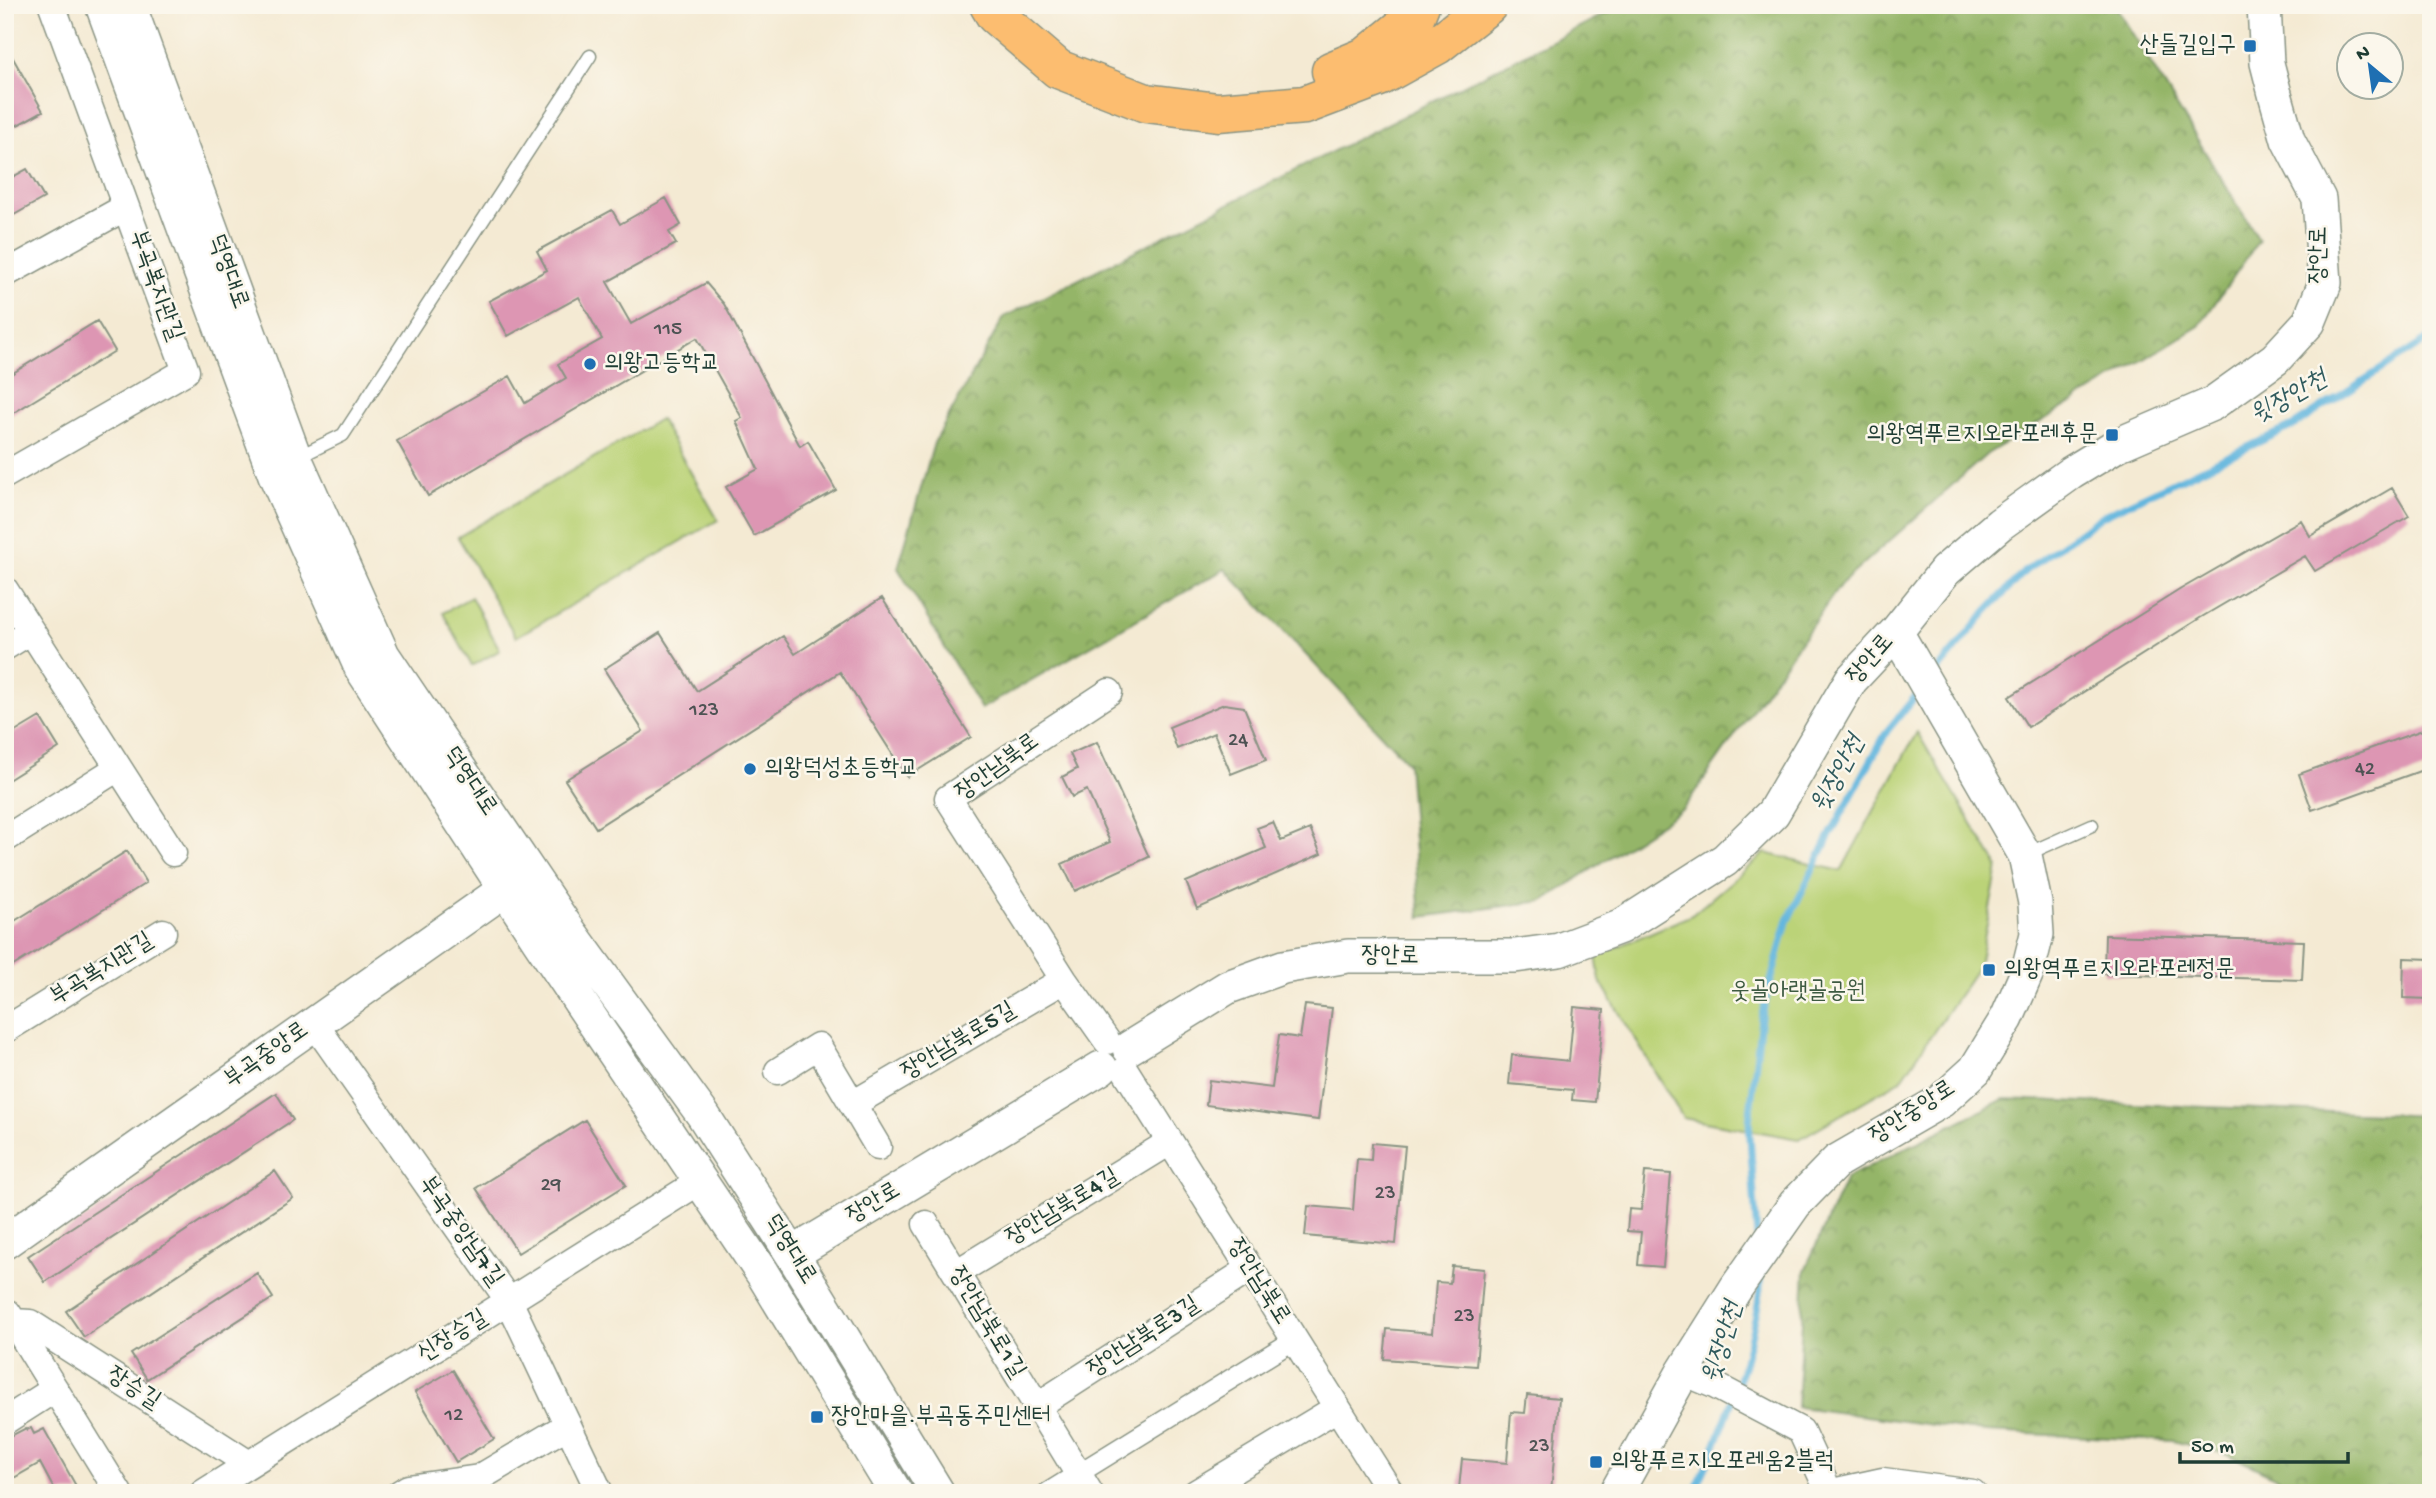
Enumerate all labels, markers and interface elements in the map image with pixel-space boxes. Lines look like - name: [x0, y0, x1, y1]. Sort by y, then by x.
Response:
- place label: 산들길입구: [2139, 32, 2236, 61]
- north arrow: [2334, 32, 2404, 102]
- marker: 산들길입구: [2242, 38, 2258, 54]
- text: N: [2352, 41, 2374, 67]
- street label: 장안로: [2305, 226, 2335, 284]
- street label: 부곡복지관길: [122, 227, 188, 345]
- street label: 덕영대로: [200, 231, 254, 313]
- house number: 115: [653, 318, 682, 343]
- place label: 의왕고등학교: [604, 350, 720, 379]
- marker: 의왕고등학교: [582, 356, 598, 372]
- water label: 윗장안천: [2246, 363, 2337, 433]
- place label: 의왕역푸르지오라포레후문: [1866, 421, 2098, 450]
- marker: 의왕역푸르지오라포레후문: [2104, 427, 2120, 443]
- street label: 장안로: [1841, 629, 1901, 691]
- house number: 123: [688, 699, 719, 724]
- street label: 장안남북로: [950, 728, 1046, 808]
- water label: 윗장안천: [1807, 728, 1875, 819]
- house number: 24: [1228, 729, 1248, 754]
- street label: 덕영대로: [435, 742, 503, 822]
- place label: 의왕덕성초등학교: [764, 755, 919, 784]
- house number: 42: [2355, 758, 2375, 783]
- marker: 의왕덕성초등학교: [742, 761, 758, 777]
- street label: 부곡복지관길: [45, 927, 159, 1013]
- street label: 장안로: [1361, 942, 1419, 972]
- place label: 의왕역푸르지오라포레정문: [2003, 956, 2235, 985]
- marker: 의왕역푸르지오라포레정문: [1981, 962, 1997, 978]
- park label: 웃골아랫골공원: [1730, 978, 1866, 1007]
- street label: 장안남북로5길: [896, 996, 1022, 1088]
- street label: 부곡중앙로: [219, 1016, 315, 1096]
- street label: 장안중앙로: [1865, 1075, 1961, 1151]
- street label: 장안남북로4길: [1001, 1163, 1125, 1253]
- street label: 부곡중앙남7길: [411, 1171, 509, 1293]
- house number: 29: [541, 1174, 562, 1199]
- street label: 장안로: [842, 1177, 906, 1231]
- house number: 23: [1374, 1182, 1396, 1207]
- street label: 덕영대로: [756, 1210, 822, 1290]
- street label: 장안남북로: [1220, 1233, 1296, 1331]
- street label: 장안남북로1길: [941, 1262, 1031, 1384]
- street label: 장안남북로3길: [1082, 1291, 1206, 1385]
- water label: 윗장안천: [1699, 1296, 1752, 1387]
- street label: 신장승길: [413, 1304, 493, 1370]
- house number: 23: [1453, 1305, 1475, 1330]
- street label: 장승길: [101, 1361, 165, 1417]
- place label: 장안마을.부곡동주민센터: [831, 1403, 1051, 1432]
- house number: 12: [444, 1404, 463, 1429]
- marker: 장안마을.부곡동주민센터: [809, 1409, 825, 1425]
- scale bar: [2180, 1421, 2348, 1465]
- house number: 23: [1528, 1435, 1550, 1460]
- text: 50 m: [2191, 1436, 2234, 1461]
- place label: 의왕푸르지오포레움2블럭: [1610, 1448, 1834, 1477]
- marker: 의왕푸르지오포레움2블럭: [1588, 1454, 1604, 1470]

